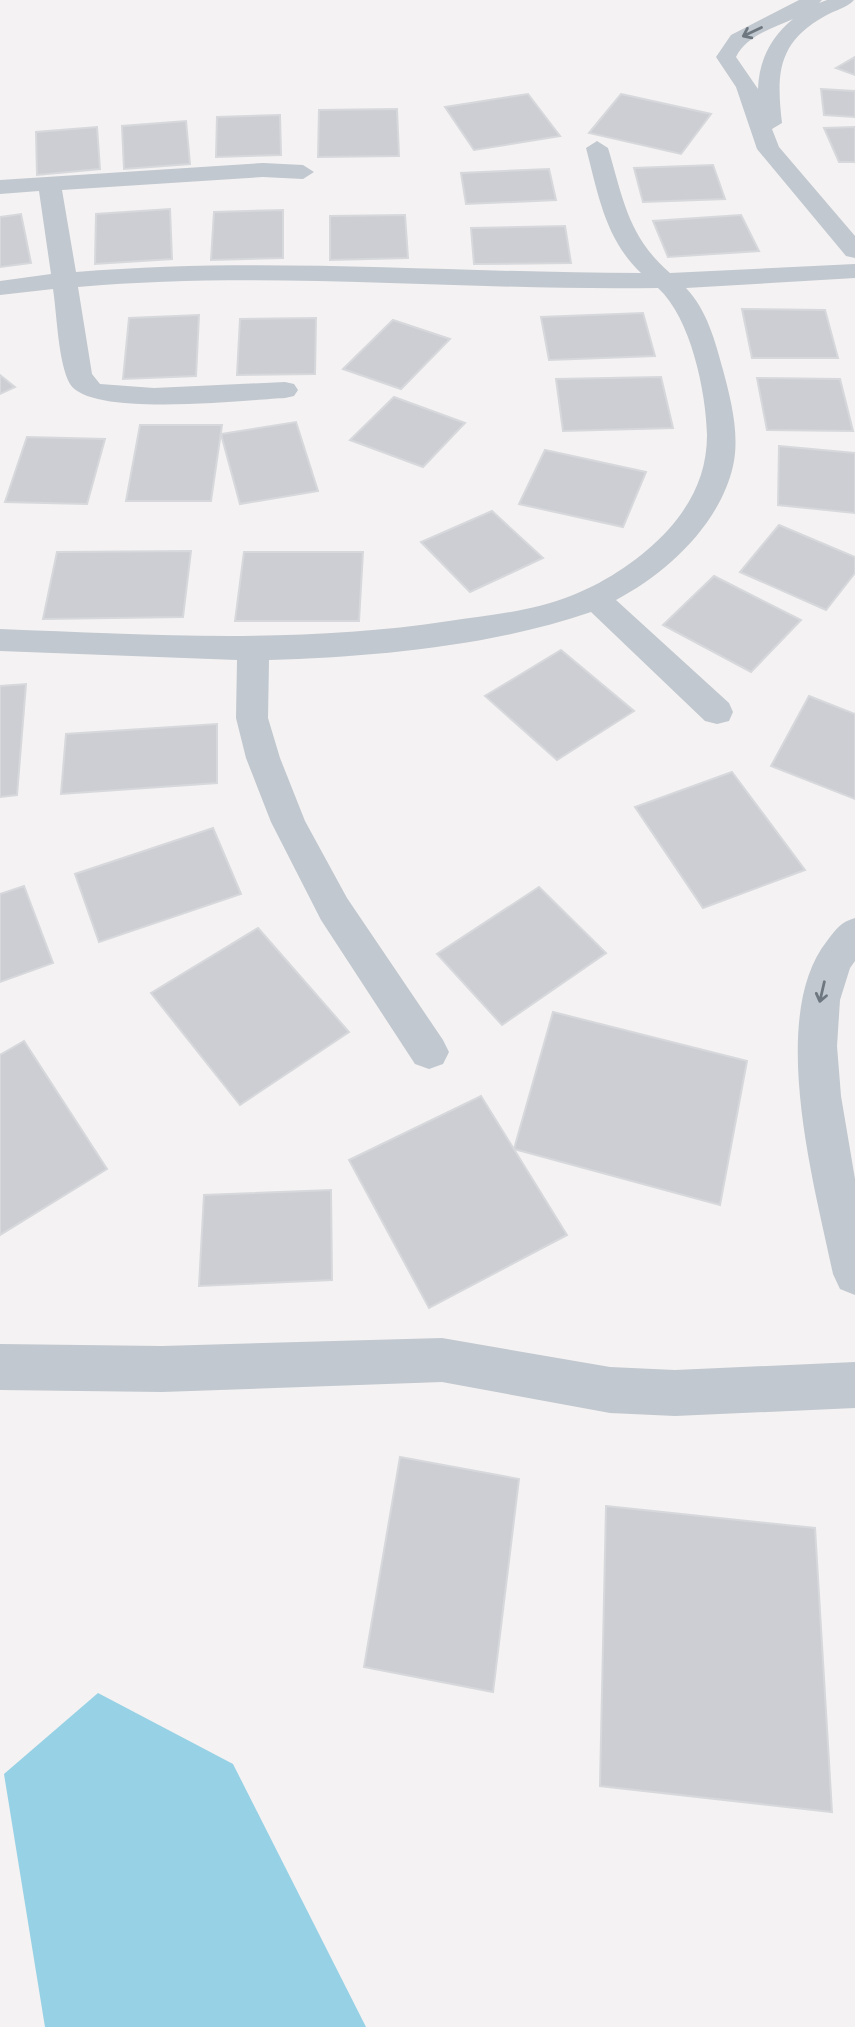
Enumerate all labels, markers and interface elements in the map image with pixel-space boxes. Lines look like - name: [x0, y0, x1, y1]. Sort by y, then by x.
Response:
- one-way arrow: [742, 26, 763, 39]
- one-way arrow: [815, 980, 829, 1003]

